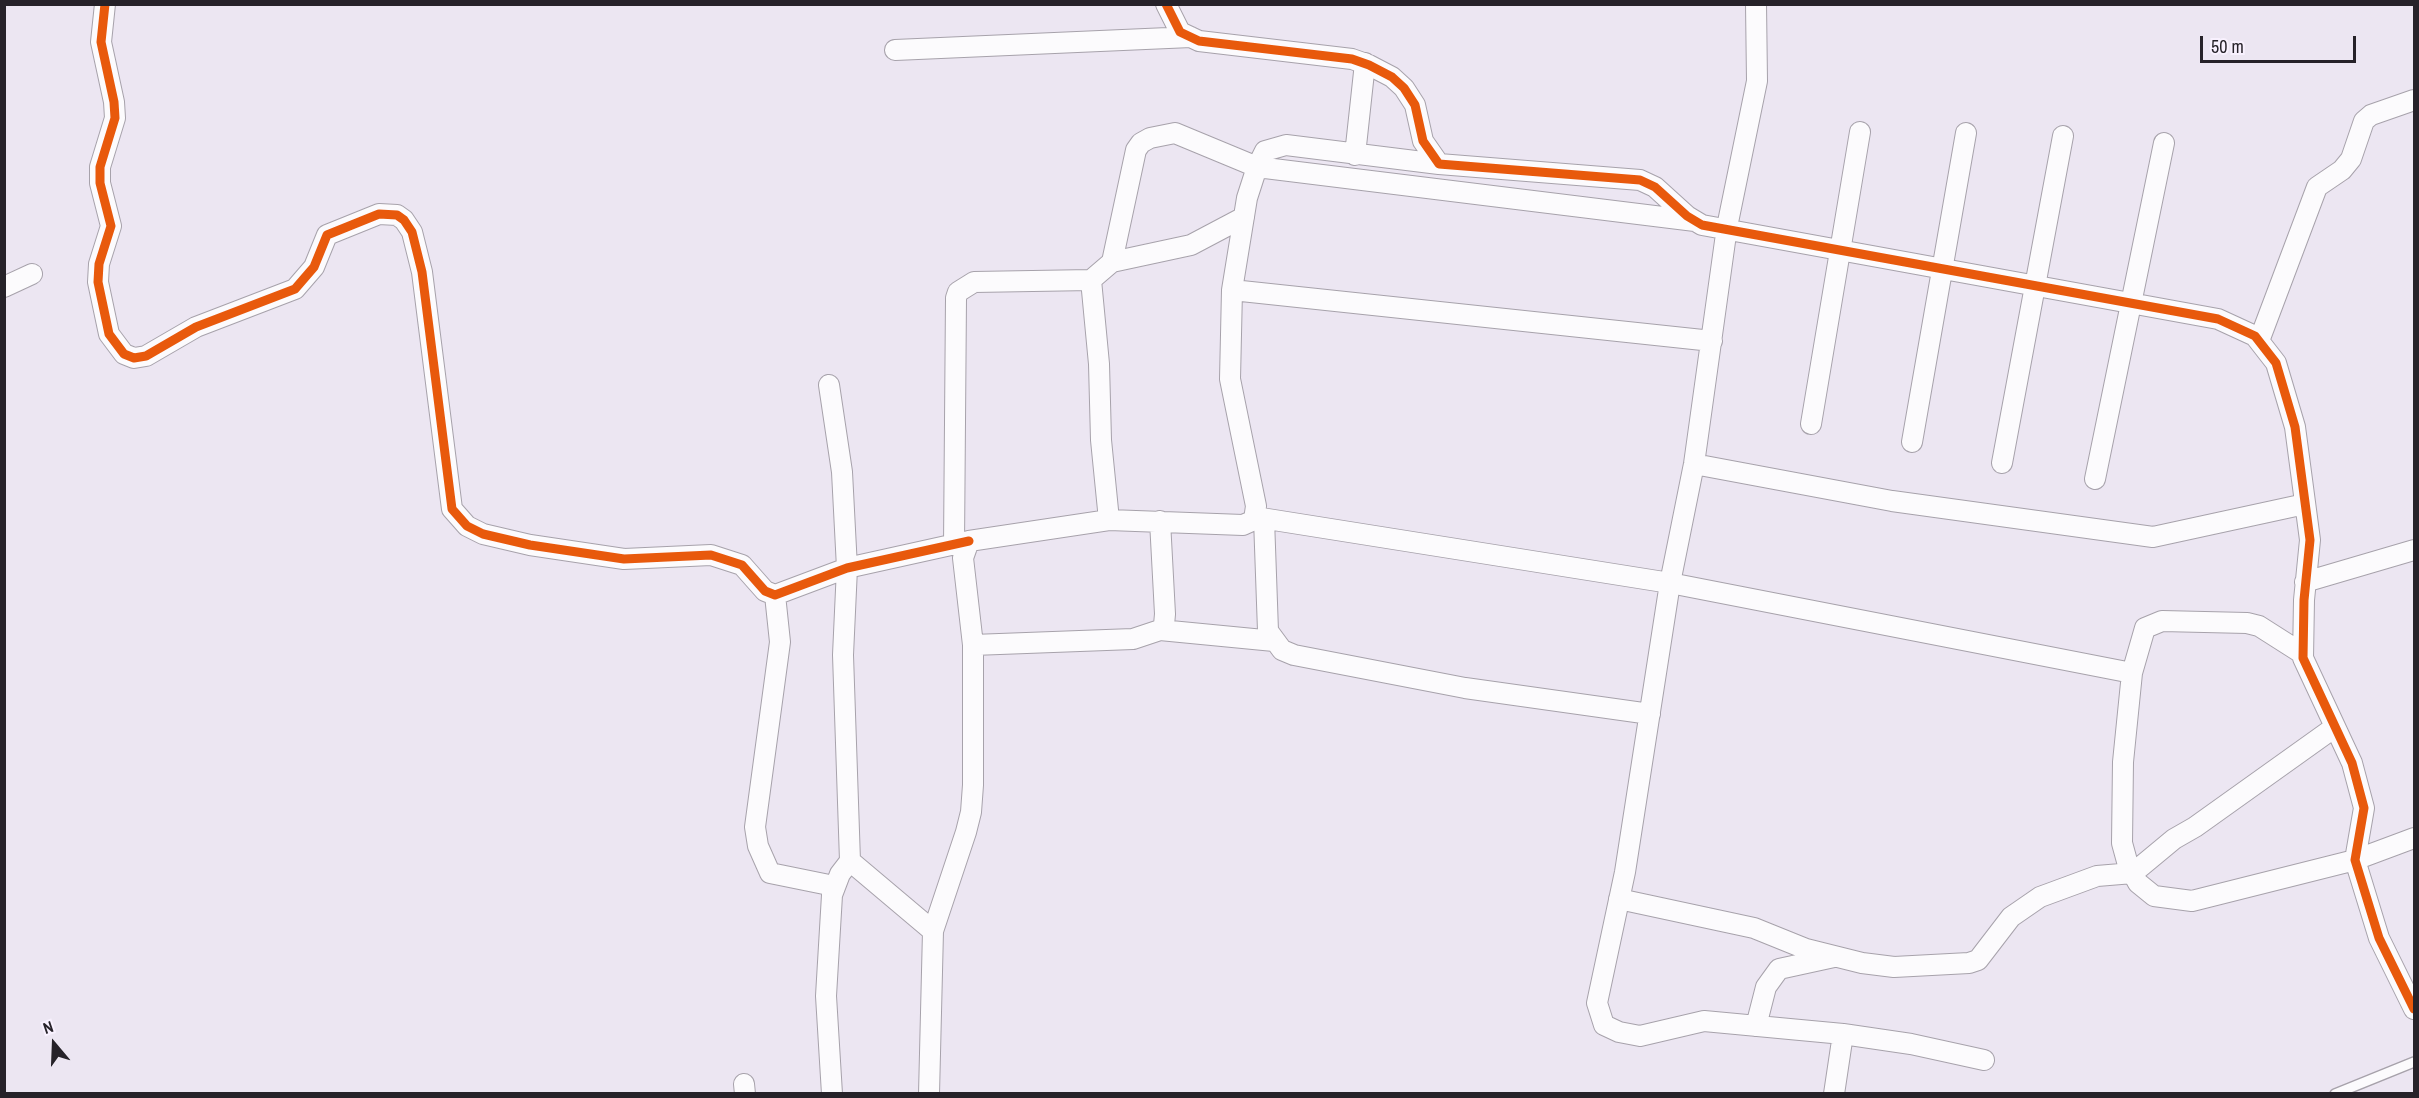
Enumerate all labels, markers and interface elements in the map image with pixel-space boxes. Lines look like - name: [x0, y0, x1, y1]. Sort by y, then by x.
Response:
- scale bar: [2203, 24, 2359, 62]
- text: 50 m: [2211, 34, 2244, 59]
- north arrow: [24, 1014, 84, 1074]
- text: N: [40, 1015, 56, 1039]

